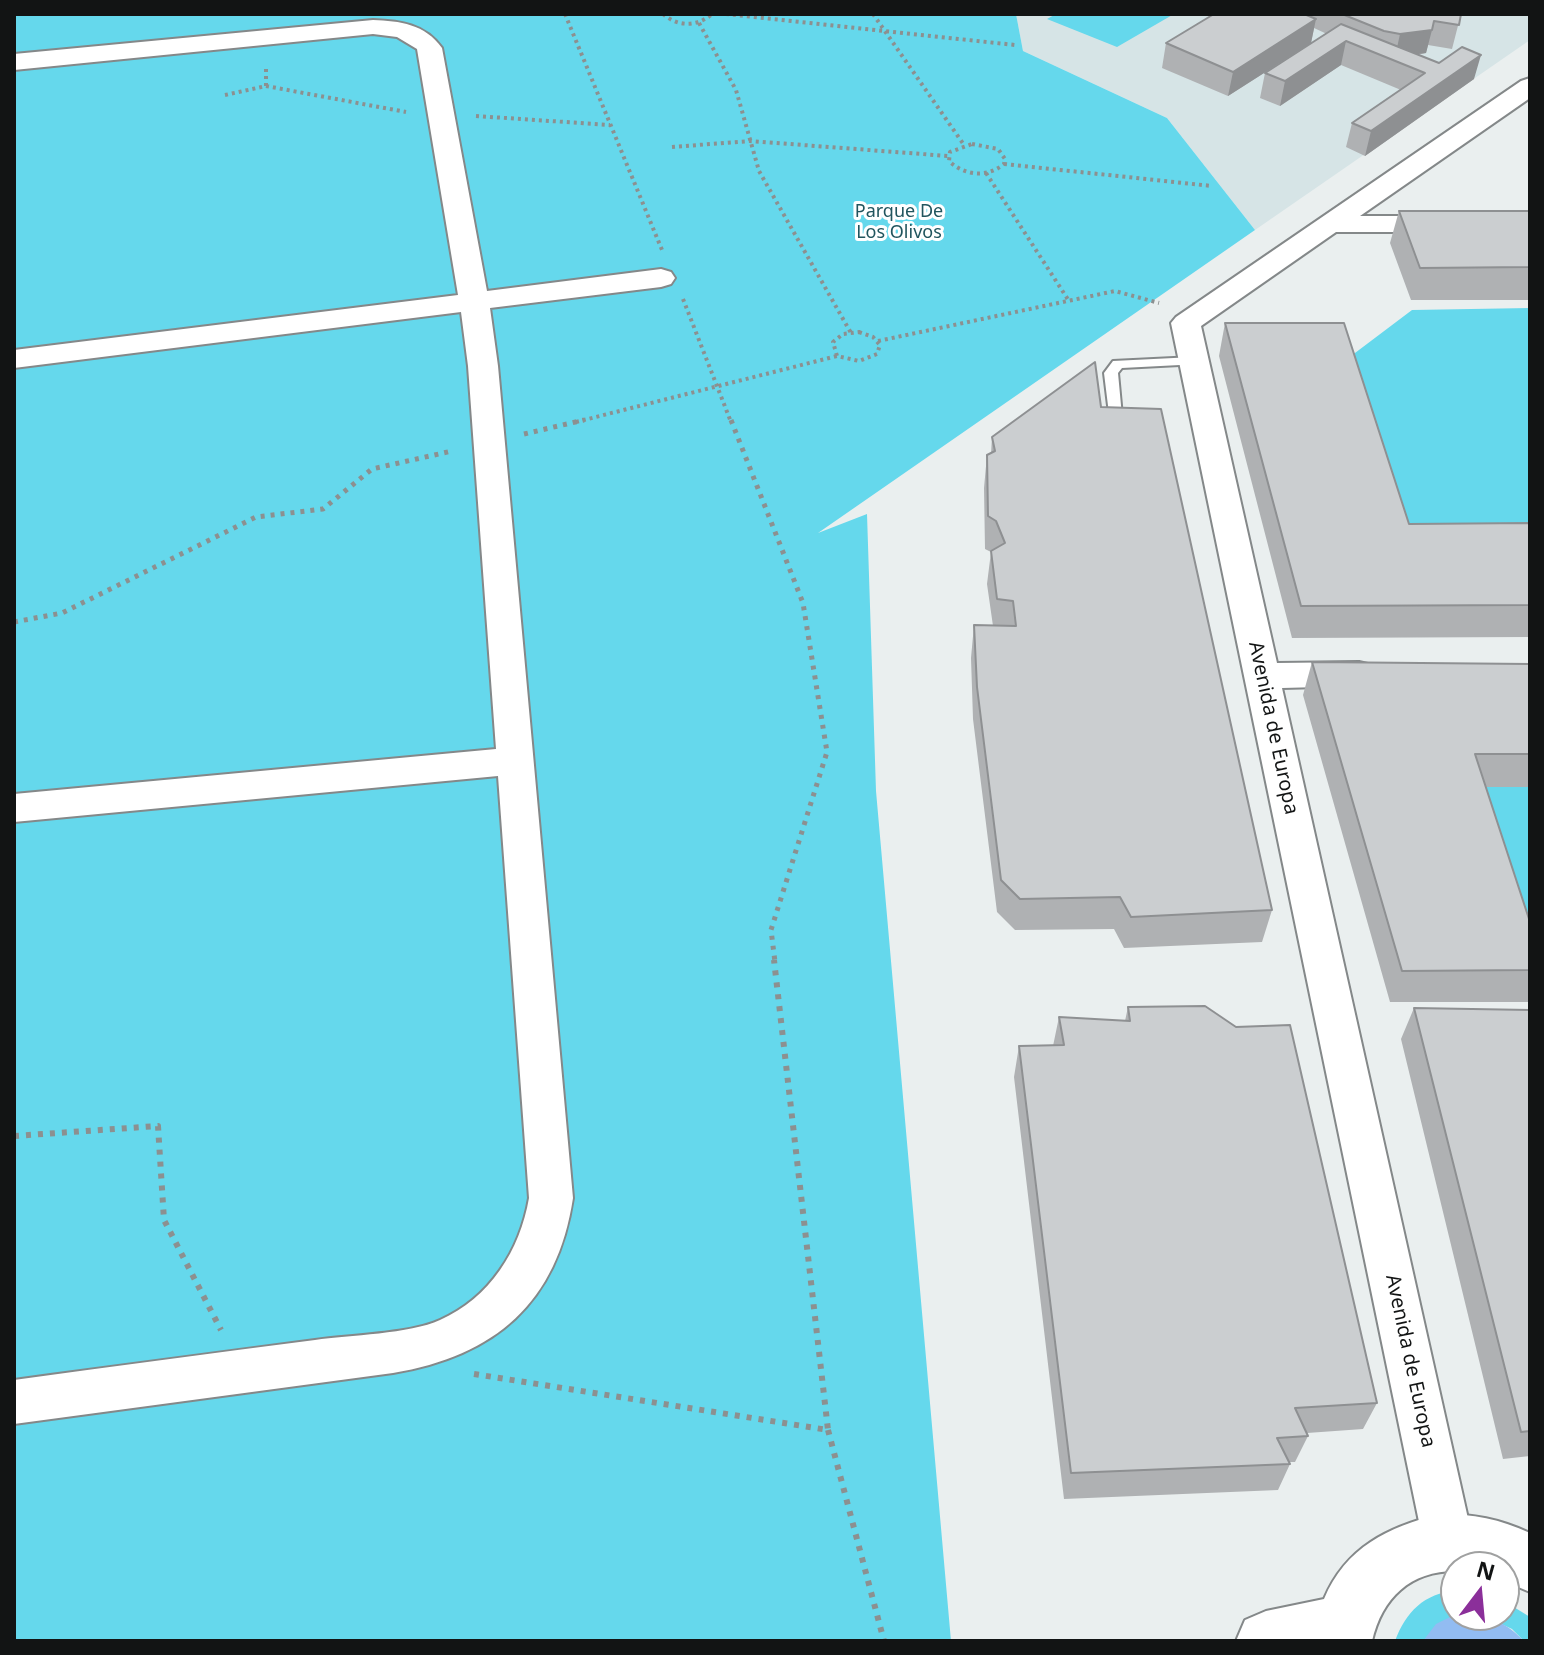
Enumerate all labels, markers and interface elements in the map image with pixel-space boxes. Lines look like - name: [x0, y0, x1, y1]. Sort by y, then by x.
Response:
- park label: Parque De Los Olivos: [855, 201, 943, 244]
- street label: Avenida de Europa: [1243, 639, 1303, 817]
- street label: Avenida de Europa: [1380, 1272, 1440, 1450]
- north arrow: [1440, 1551, 1520, 1631]
- text: N: [1473, 1553, 1499, 1587]

